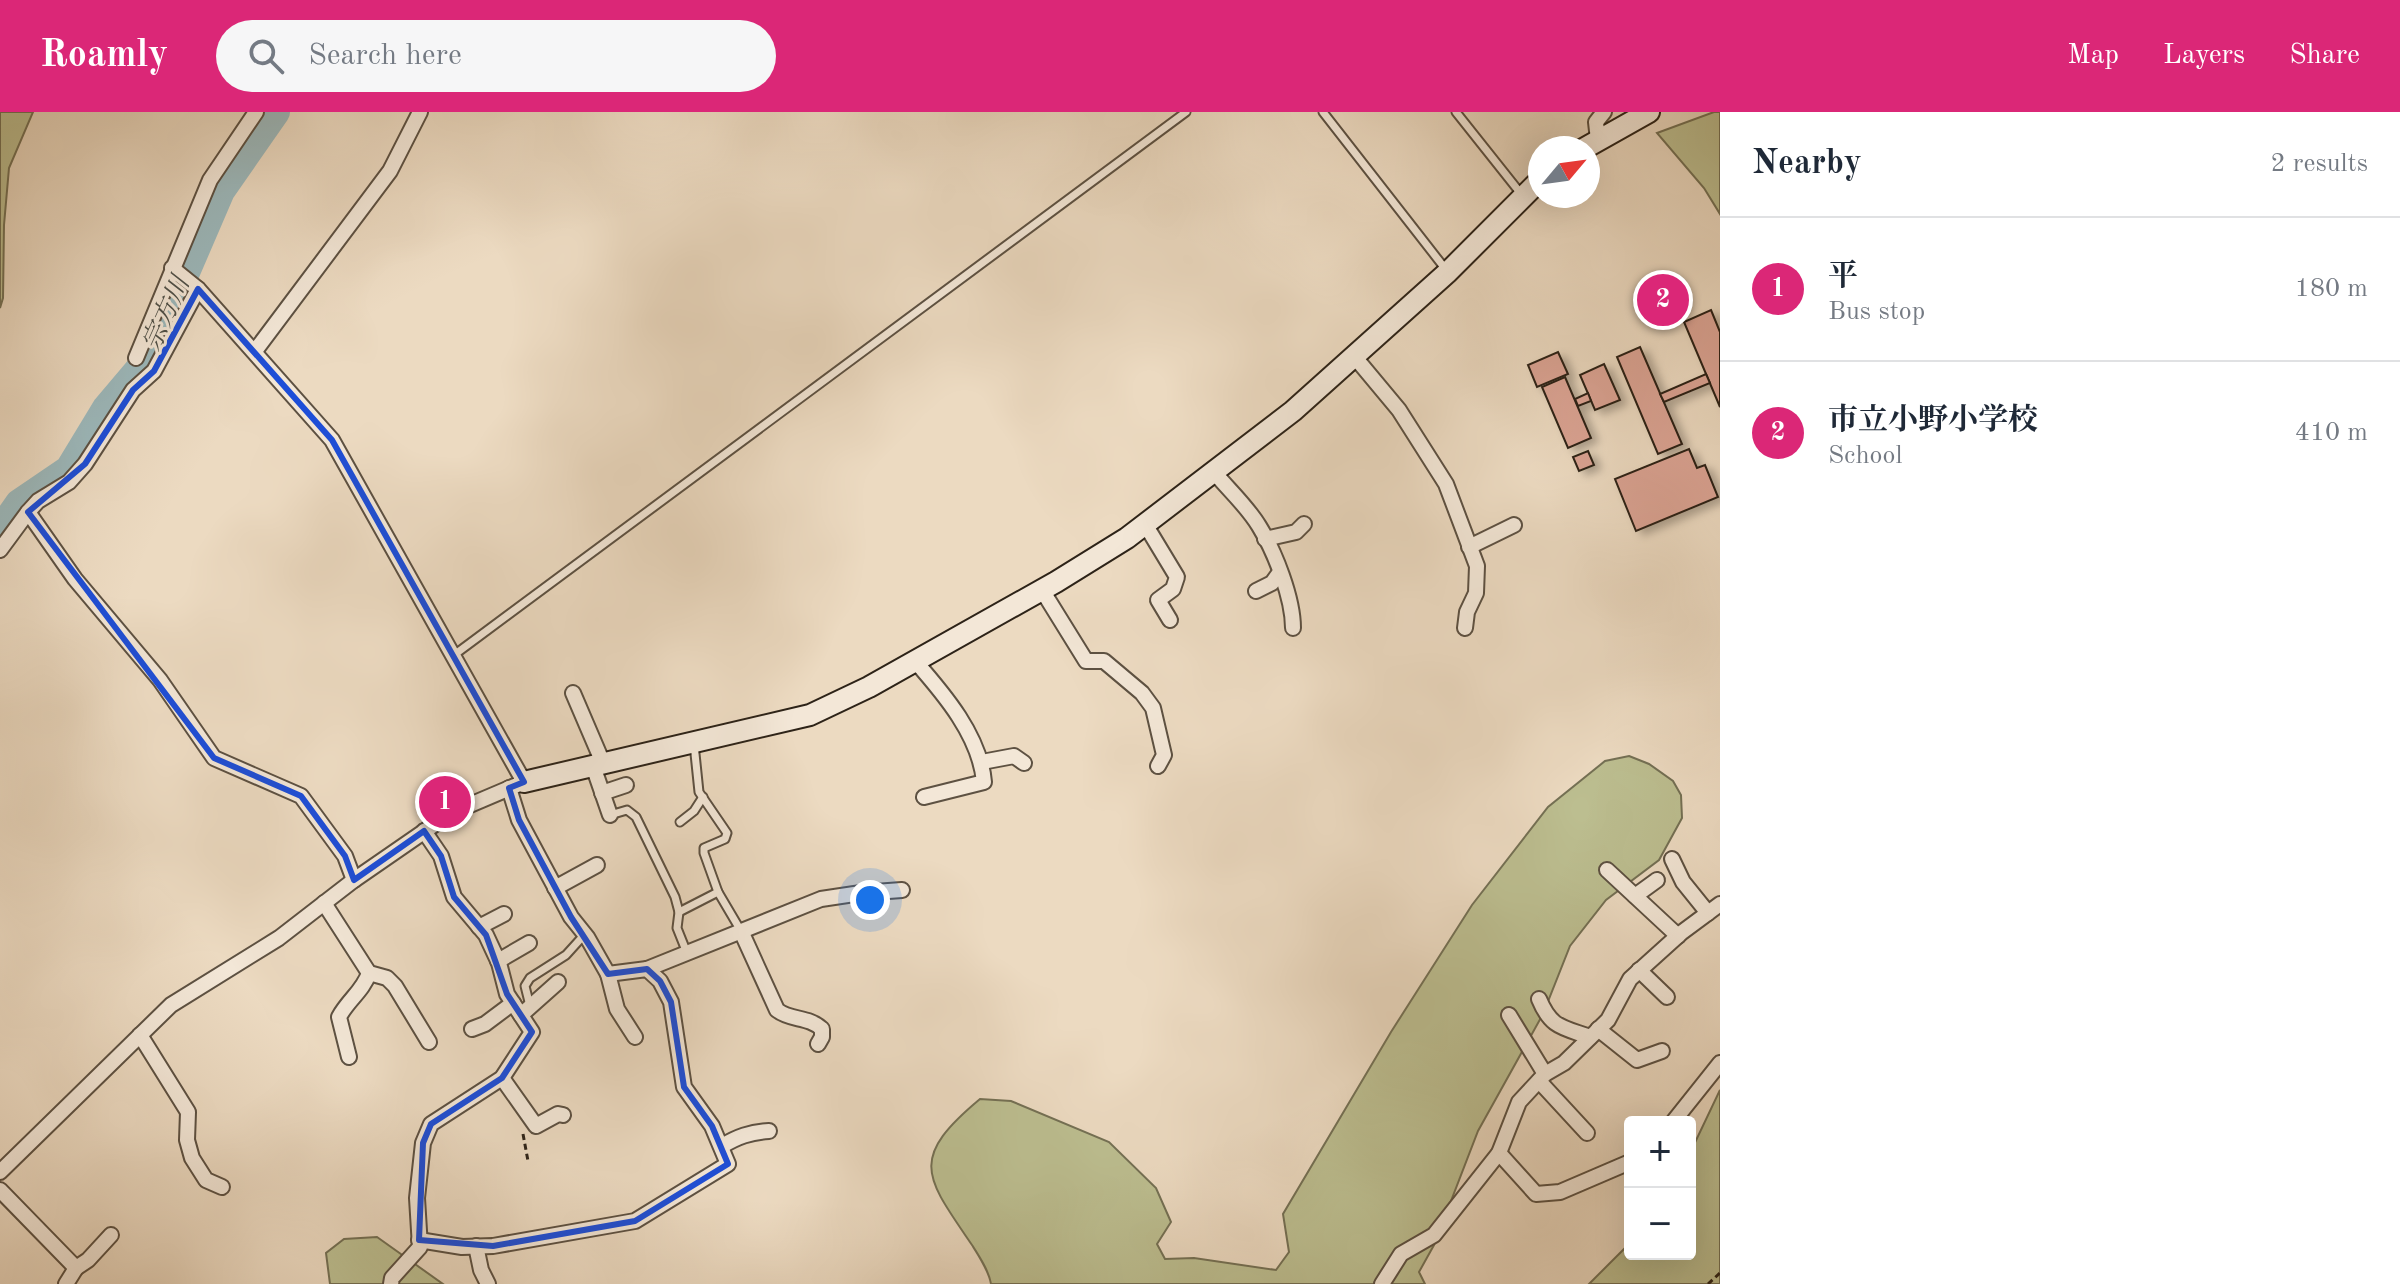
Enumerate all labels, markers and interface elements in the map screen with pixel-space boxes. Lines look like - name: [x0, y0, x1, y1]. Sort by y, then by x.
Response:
- search box: [216, 20, 776, 92]
- icon: search: [244, 34, 288, 78]
- text: Roamly: [40, 37, 168, 75]
- text: Search here: [308, 41, 462, 71]
- text: Map: [2067, 42, 2119, 70]
- text: Layers: [2163, 42, 2245, 70]
- text: Share: [2289, 42, 2360, 70]
- north arrow: [1528, 136, 1600, 208]
- text: Nearby: [1752, 147, 1862, 181]
- text: 2 results: [2270, 151, 2368, 177]
- text: 平: [1828, 262, 1858, 292]
- water label: 宗方川: [137, 270, 196, 355]
- pin: 2: [1637, 270, 1689, 330]
- text: 1: [1770, 276, 1786, 302]
- text: 180 m: [2295, 276, 2368, 302]
- text: Bus stop: [1828, 299, 1925, 325]
- text: 市立小野小学校: [1828, 406, 2038, 436]
- text: 2: [1770, 420, 1786, 446]
- text: 410 m: [2295, 420, 2368, 446]
- text: School: [1828, 443, 1902, 469]
- pin: 1: [419, 772, 471, 832]
- your location: [850, 880, 890, 920]
- map controls: [1624, 1116, 1696, 1260]
- button: +: [1624, 1116, 1696, 1188]
- button: −: [1624, 1188, 1696, 1260]

